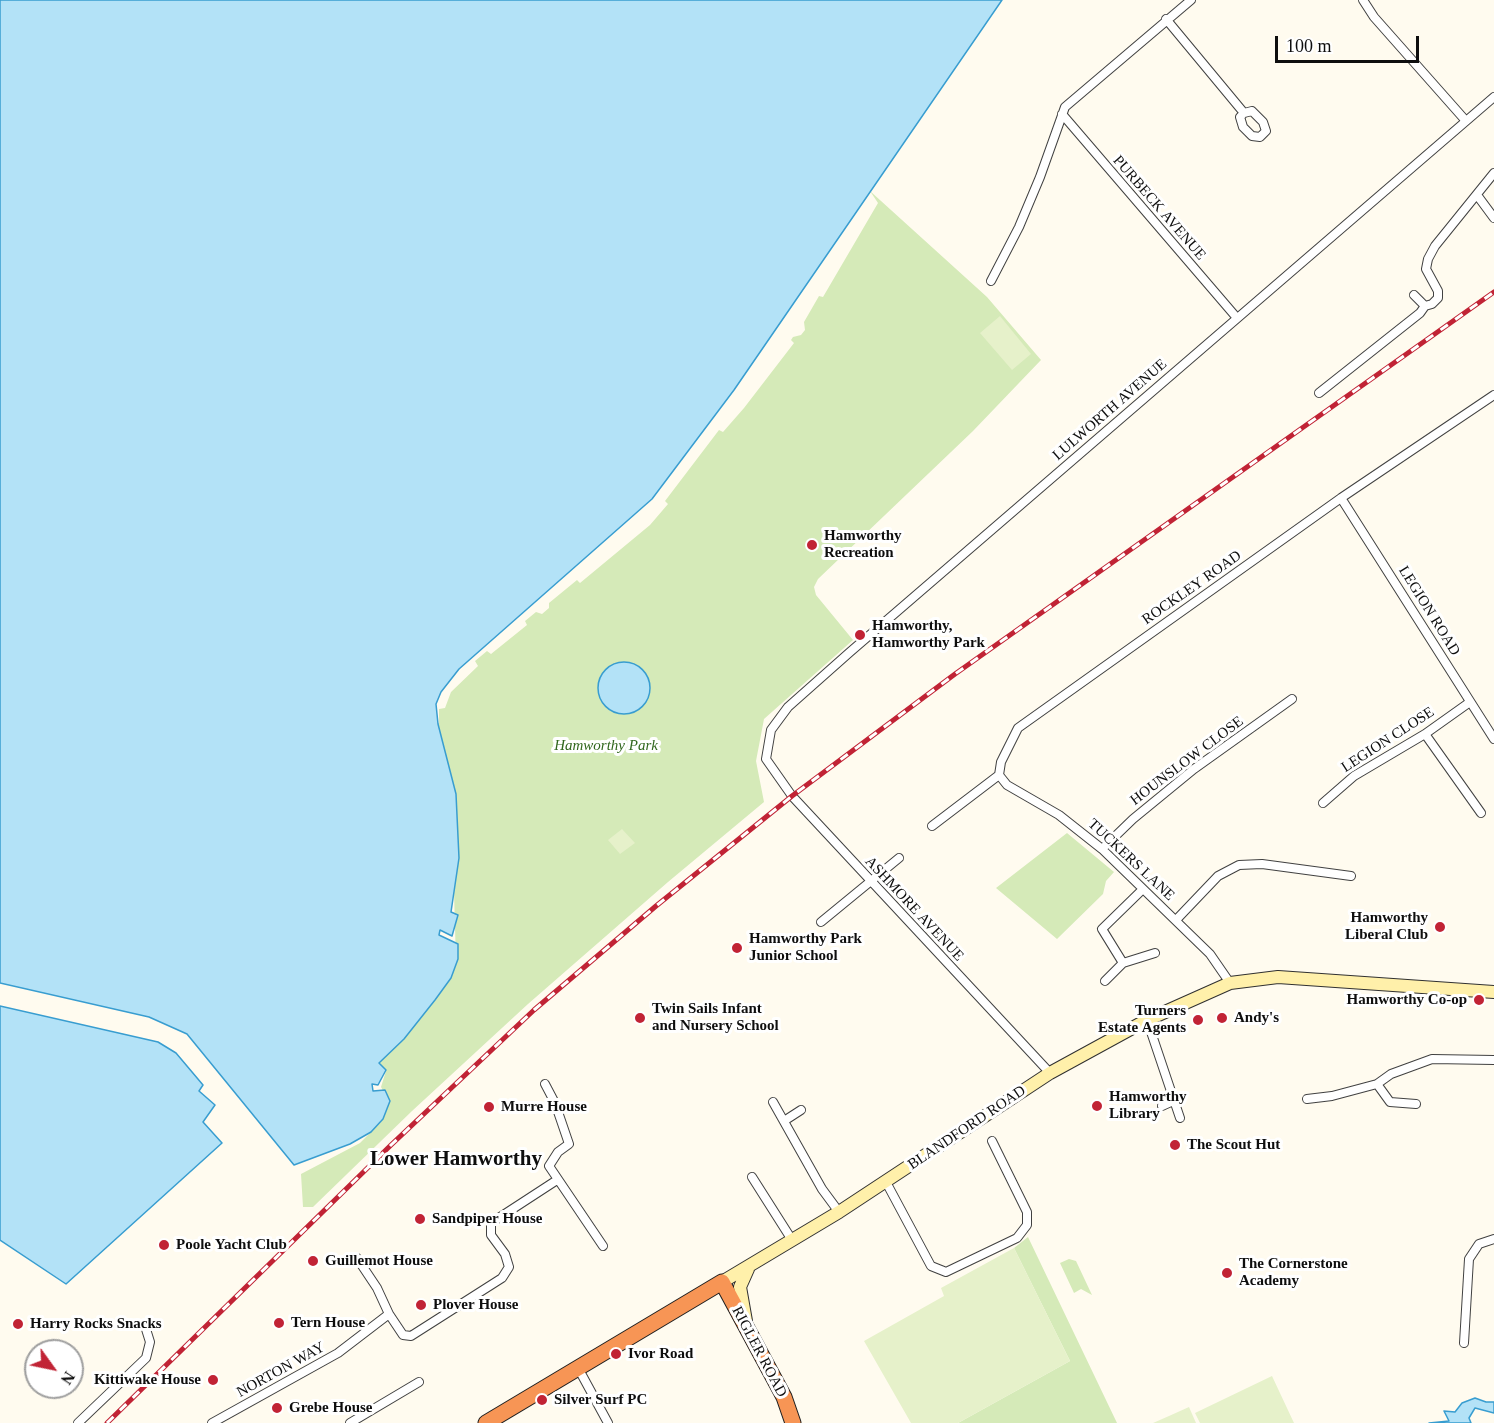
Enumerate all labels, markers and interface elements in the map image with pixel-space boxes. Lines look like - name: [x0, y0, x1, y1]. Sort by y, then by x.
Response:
- scale bar: [1278, 24, 1422, 62]
- text: 100 m: [1286, 36, 1332, 56]
- street label: PURBECK AVENUE: [1109, 152, 1209, 264]
- street label: LULWORTH AVENUE: [1049, 355, 1171, 465]
- place label: Hamworthy Recreation: [824, 527, 901, 562]
- marker: Hamworthy Recreation: [805, 538, 819, 552]
- street label: ROCKLEY ROAD: [1139, 547, 1245, 629]
- street label: LEGION ROAD: [1394, 563, 1464, 659]
- place label: Hamworthy, Hamworthy Park: [872, 617, 985, 652]
- marker: Hamworthy, Hamworthy Park: [853, 628, 867, 642]
- street label: LEGION CLOSE: [1338, 703, 1438, 777]
- street label: HOUNSLOW CLOSE: [1127, 713, 1247, 809]
- park label: Hamworthy Park: [554, 737, 658, 755]
- street label: TUCKERS LANE: [1084, 815, 1178, 905]
- street label: ASHMORE AVENUE: [861, 853, 967, 965]
- place label: Hamworthy Liberal Club: [1345, 909, 1428, 944]
- marker: Hamworthy Liberal Club: [1433, 920, 1447, 934]
- place label: Hamworthy Park Junior School: [749, 930, 862, 965]
- marker: Hamworthy Park Junior School: [730, 941, 744, 955]
- place label: Hamworthy Co-op: [1347, 991, 1467, 1009]
- marker: Hamworthy Co-op: [1472, 993, 1486, 1007]
- place label: Twin Sails Infant and Nursery School: [652, 1000, 779, 1035]
- place label: Turners Estate Agents: [1098, 1002, 1186, 1037]
- place label: Andy's: [1234, 1009, 1279, 1027]
- marker: Twin Sails Infant and Nursery School: [633, 1011, 647, 1025]
- marker: Andy's: [1215, 1011, 1229, 1025]
- marker: Turners Estate Agents: [1191, 1013, 1205, 1027]
- street label: BLANDFORD ROAD: [905, 1082, 1029, 1174]
- place label: Hamworthy Library: [1109, 1088, 1186, 1123]
- place label: Murre House: [501, 1098, 587, 1116]
- marker: Hamworthy Library: [1090, 1099, 1104, 1113]
- marker: Murre House: [482, 1100, 496, 1114]
- place label: The Scout Hut: [1187, 1136, 1280, 1154]
- marker: The Scout Hut: [1168, 1138, 1182, 1152]
- district label: Lower Hamworthy: [370, 1147, 542, 1173]
- place label: Sandpiper House: [432, 1210, 542, 1228]
- marker: Sandpiper House: [413, 1212, 427, 1226]
- place label: Poole Yacht Club: [176, 1236, 287, 1254]
- marker: Poole Yacht Club: [157, 1238, 171, 1252]
- place label: Guillemot House: [325, 1252, 433, 1270]
- marker: Guillemot House: [306, 1254, 320, 1268]
- place label: The Cornerstone Academy: [1239, 1255, 1348, 1290]
- marker: The Cornerstone Academy: [1220, 1266, 1234, 1280]
- place label: Plover House: [433, 1296, 518, 1314]
- marker: Plover House: [414, 1298, 428, 1312]
- street label: RIGLER ROAD: [727, 1303, 791, 1401]
- place label: Tern House: [291, 1314, 365, 1332]
- place label: Harry Rocks Snacks: [30, 1315, 162, 1333]
- marker: Tern House: [272, 1316, 286, 1330]
- marker: Harry Rocks Snacks: [11, 1317, 25, 1331]
- street label: NORTON WAY: [234, 1338, 328, 1402]
- north arrow: [24, 1339, 84, 1399]
- place label: Ivor Road: [628, 1345, 693, 1363]
- marker: Ivor Road: [609, 1347, 623, 1361]
- text: N: [58, 1369, 78, 1387]
- place label: Kittiwake House: [94, 1371, 201, 1389]
- marker: Kittiwake House: [206, 1373, 220, 1387]
- place label: Silver Surf PC: [554, 1391, 647, 1409]
- marker: Silver Surf PC: [535, 1393, 549, 1407]
- place label: Grebe House: [289, 1399, 372, 1417]
- marker: Grebe House: [270, 1401, 284, 1415]

